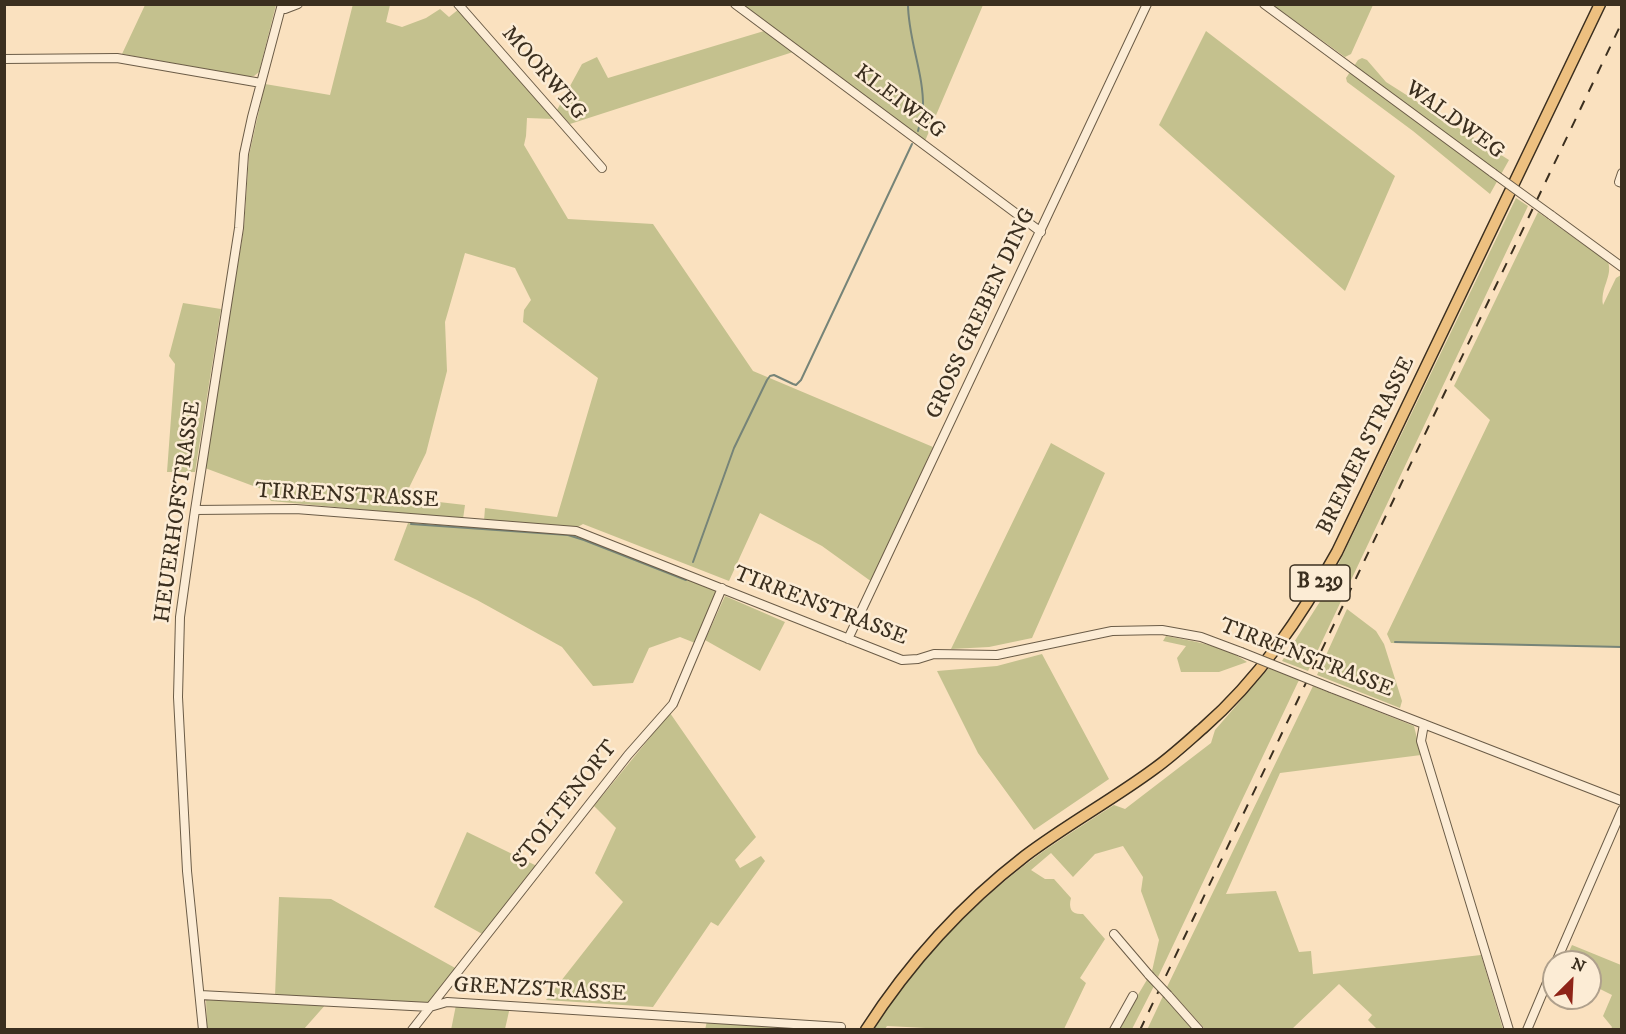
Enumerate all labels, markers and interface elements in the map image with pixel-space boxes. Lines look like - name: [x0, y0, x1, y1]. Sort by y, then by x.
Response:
- street label: MOORWEG: [495, 22, 591, 126]
- street label: KLEIWEG: [848, 60, 950, 146]
- street label: WALDWEG: [1399, 76, 1509, 166]
- street label: GROSS GREBEN DING: [922, 204, 1042, 424]
- street label: BREMER STRASSE: [1312, 353, 1422, 539]
- street label: HEUERHOFSTRASSE: [150, 399, 208, 625]
- street label: TIRRENSTRASSE: [254, 479, 440, 515]
- street label: TIRRENSTRASSE: [729, 562, 911, 652]
- road number: B 239: [1290, 565, 1350, 601]
- street label: TIRRENSTRASSE: [1215, 614, 1397, 704]
- street label: STOLTENORT: [508, 736, 624, 874]
- north arrow: [1542, 950, 1602, 1010]
- text: N: [1568, 954, 1589, 977]
- street label: GRENZSTRASSE: [453, 973, 627, 1009]

